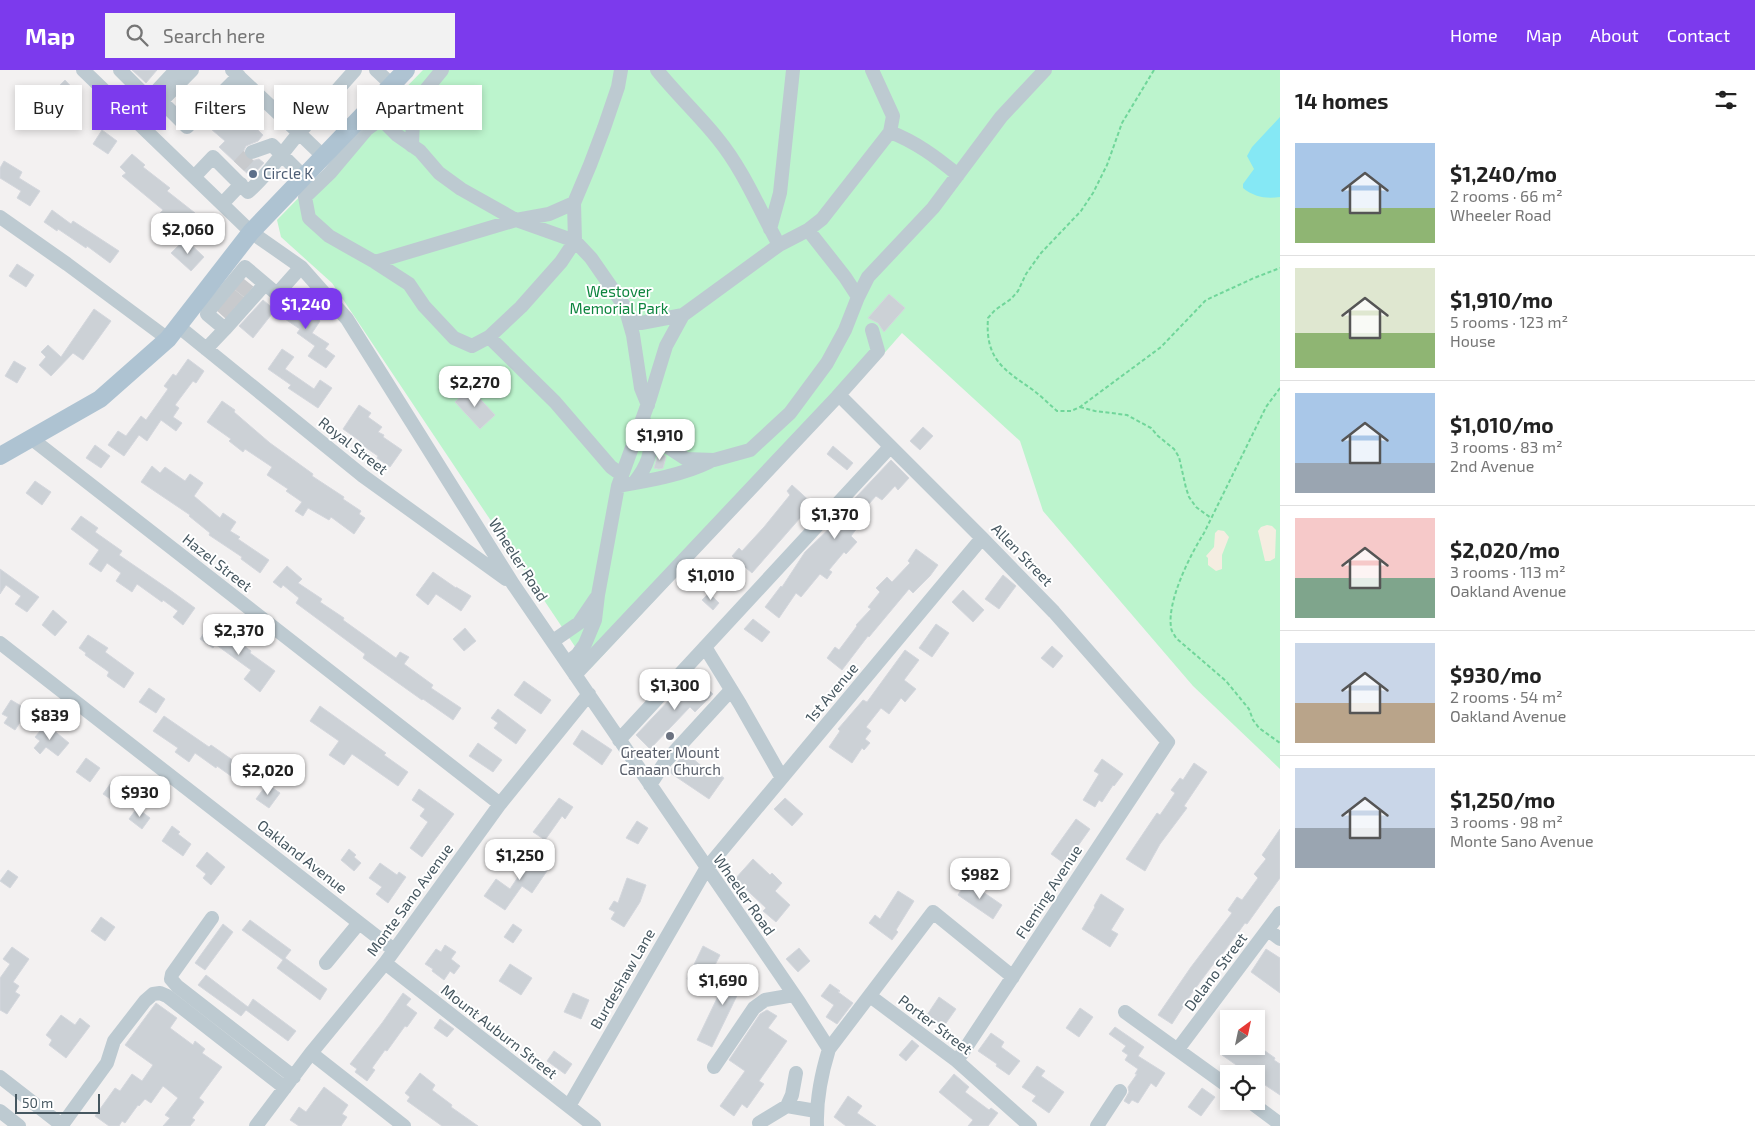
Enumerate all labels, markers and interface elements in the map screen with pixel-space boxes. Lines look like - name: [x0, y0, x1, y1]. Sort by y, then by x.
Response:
- search box: [105, 13, 455, 58]
- text: Map: [25, 21, 75, 50]
- icon: search: [123, 21, 151, 49]
- text: Search here: [163, 24, 265, 47]
- text: Home: [1450, 24, 1498, 46]
- text: Map: [1526, 24, 1562, 46]
- text: About: [1590, 24, 1639, 46]
- text: Contact: [1667, 24, 1730, 46]
- chip: Buy: [15, 85, 82, 130]
- chip: Rent: [92, 85, 166, 130]
- chip: Filters: [176, 85, 264, 130]
- chip: New: [274, 85, 347, 130]
- chip: Apartment: [357, 85, 482, 130]
- icon: filters: [1712, 86, 1740, 114]
- text: 14 homes: [1295, 88, 1389, 113]
- text: $1,240/mo: [1450, 161, 1557, 186]
- icon: home: [1335, 163, 1395, 223]
- place label: Circle K: [263, 164, 313, 182]
- marker: Circle K: [247, 168, 259, 180]
- text: 2 rooms · 66 m²: [1450, 186, 1563, 205]
- text: Wheeler Road: [1450, 205, 1552, 224]
- pin: $2,060: [147, 212, 229, 255]
- text: $2,060: [162, 219, 214, 238]
- park label: Westover Memorial Park: [570, 282, 669, 317]
- text: $1,910/mo: [1450, 287, 1553, 312]
- pin: $1,240: [265, 288, 347, 330]
- icon: home: [1335, 288, 1395, 348]
- text: $1,240: [281, 294, 331, 313]
- text: 5 rooms · 123 m²: [1450, 312, 1568, 331]
- text: House: [1450, 331, 1496, 350]
- pin: $2,270: [434, 366, 516, 408]
- text: $2,270: [450, 372, 500, 391]
- text: $1,010/mo: [1450, 412, 1554, 437]
- street label: Royal Street: [315, 413, 392, 478]
- icon: home: [1335, 413, 1395, 473]
- pin: $1,910: [619, 418, 701, 461]
- text: $1,910: [637, 425, 683, 444]
- text: 3 rooms · 83 m²: [1450, 437, 1563, 456]
- text: 2nd Avenue: [1450, 456, 1534, 475]
- pin: $1,370: [794, 498, 876, 540]
- text: $1,370: [811, 504, 859, 523]
- street label: Wheeler Road: [485, 515, 552, 604]
- street label: Allen Street: [988, 519, 1057, 590]
- street label: Hazel Street: [179, 530, 256, 595]
- text: $2,020/mo: [1450, 537, 1560, 562]
- icon: home: [1335, 538, 1395, 598]
- pin: $1,010: [670, 558, 752, 601]
- text: 3 rooms · 113 m²: [1450, 562, 1566, 581]
- text: $1,010: [687, 565, 735, 584]
- text: Oakland Avenue: [1450, 581, 1566, 600]
- pin: $2,370: [198, 614, 280, 656]
- text: $2,370: [214, 620, 264, 639]
- street label: 1st Avenue: [801, 659, 861, 726]
- text: $930/mo: [1450, 662, 1542, 687]
- icon: home: [1335, 663, 1395, 723]
- pin: $1,300: [634, 668, 716, 711]
- text: $1,300: [650, 675, 700, 694]
- text: 2 rooms · 54 m²: [1450, 687, 1563, 706]
- pin: $839: [20, 698, 80, 741]
- text: $839: [31, 705, 69, 724]
- text: Oakland Avenue: [1450, 706, 1566, 725]
- marker: Greater Mount Canaan Church: [664, 730, 676, 742]
- place label: Greater Mount Canaan Church: [619, 743, 721, 778]
- pin: $2,020: [227, 754, 309, 796]
- text: $2,020: [242, 760, 294, 779]
- pin: $930: [110, 776, 170, 818]
- text: $930: [121, 782, 159, 801]
- text: $1,250/mo: [1450, 787, 1555, 812]
- icon: home: [1335, 788, 1395, 848]
- text: 3 rooms · 98 m²: [1450, 812, 1563, 831]
- street label: Oakland Avenue: [254, 816, 351, 897]
- text: Monte Sano Avenue: [1450, 831, 1594, 850]
- pin: $1,250: [479, 838, 561, 881]
- street label: Monte Sano Avenue: [362, 840, 456, 959]
- street label: Fleming Avenue: [1011, 841, 1085, 942]
- text: $1,250: [496, 845, 544, 864]
- street label: Wheeler Road: [710, 850, 779, 939]
- pin: $982: [950, 858, 1010, 900]
- text: $982: [961, 864, 999, 883]
- street label: Burdeshaw Lane: [586, 925, 658, 1032]
- street label: Delano Street: [1180, 929, 1251, 1014]
- pin: $1,690: [682, 964, 764, 1006]
- text: $1,690: [698, 970, 748, 989]
- street label: Mount Auburn Street: [438, 980, 561, 1082]
- street label: Porter Street: [895, 991, 976, 1058]
- north arrow: [1220, 1010, 1265, 1055]
- map controls: [1220, 1010, 1265, 1110]
- button: locate: [1220, 1065, 1265, 1110]
- scale bar: [15, 1091, 100, 1114]
- text: 50 m: [22, 1094, 53, 1111]

